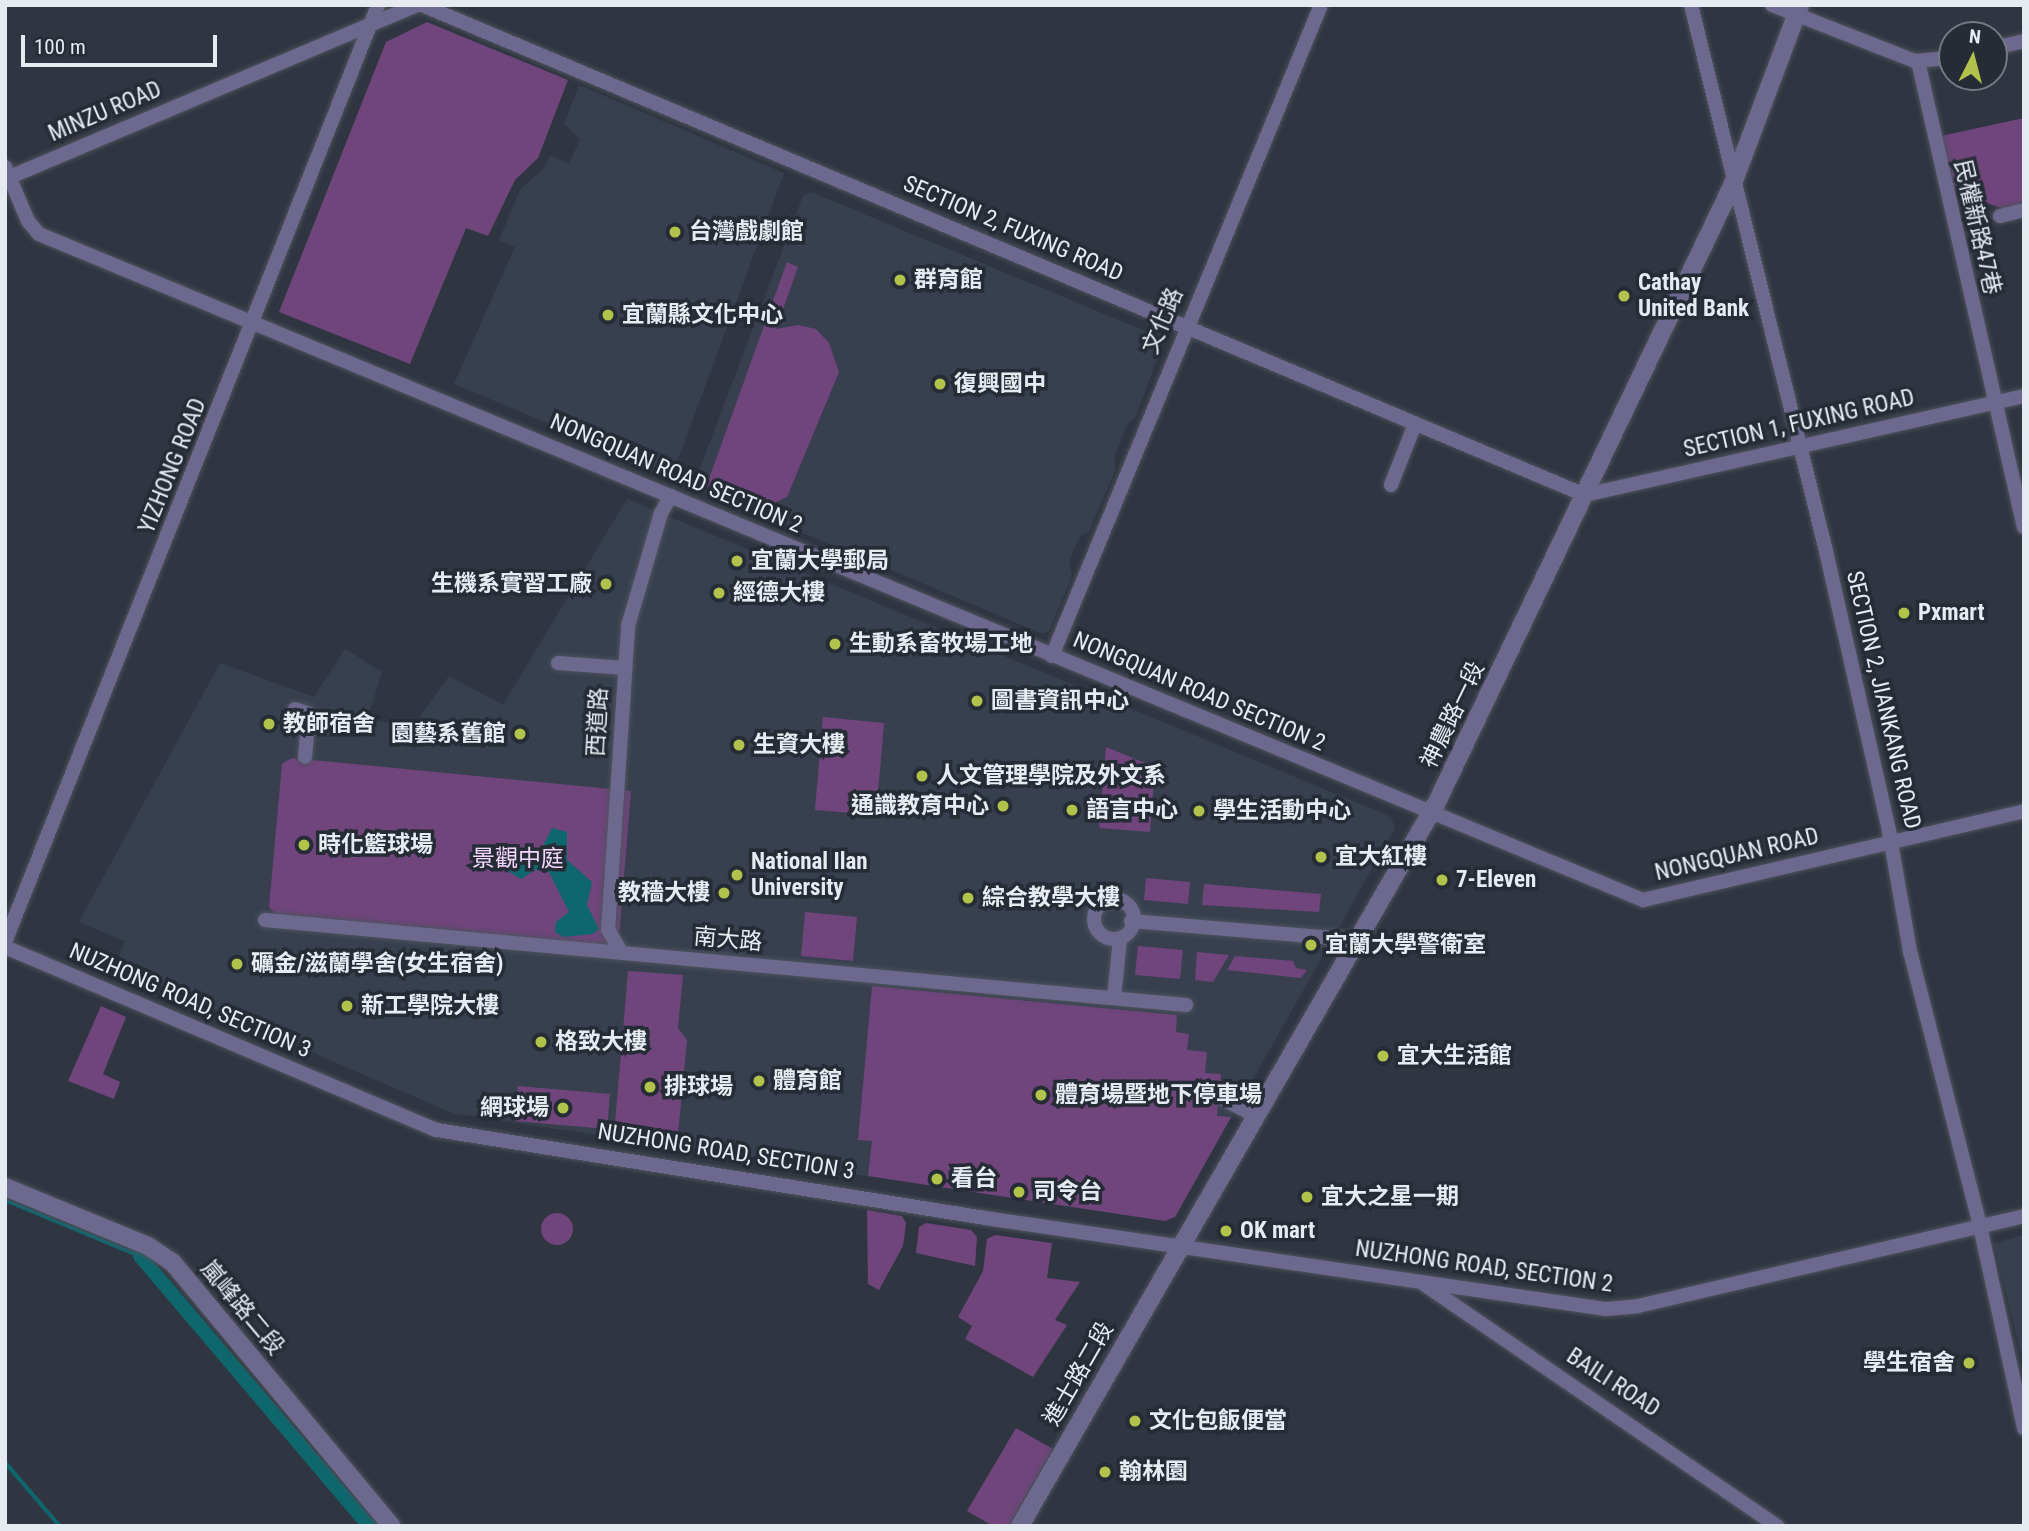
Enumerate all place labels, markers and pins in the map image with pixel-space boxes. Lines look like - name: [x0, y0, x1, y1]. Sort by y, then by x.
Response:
- place label: 台灣戲劇館: [689, 218, 804, 246]
- marker: 台灣戲劇館: [667, 224, 683, 240]
- place label: 群育館: [914, 266, 983, 294]
- place label: Cathay United Bank: [1638, 269, 1749, 323]
- marker: 群育館: [892, 272, 908, 288]
- marker: Cathay United Bank: [1616, 288, 1632, 304]
- place label: 宜蘭縣文化中心: [622, 301, 783, 329]
- marker: 宜蘭縣文化中心: [600, 307, 616, 323]
- place label: 復興國中: [954, 370, 1046, 398]
- marker: 復興國中: [932, 376, 948, 392]
- place label: 宜蘭大學郵局: [751, 547, 889, 575]
- marker: 宜蘭大學郵局: [729, 553, 745, 569]
- place label: 生機系實習工廠: [431, 570, 592, 598]
- marker: 生機系實習工廠: [598, 576, 614, 592]
- place label: 經德大樓: [733, 579, 825, 607]
- marker: 經德大樓: [711, 585, 727, 601]
- place label: Pxmart: [1918, 599, 1985, 627]
- marker: Pxmart: [1896, 605, 1912, 621]
- place label: 生動系畜牧場工地: [849, 630, 1033, 658]
- marker: 生動系畜牧場工地: [827, 636, 843, 652]
- place label: 圖書資訊中心: [991, 687, 1129, 715]
- marker: 圖書資訊中心: [969, 693, 985, 709]
- place label: 教師宿舍: [283, 710, 375, 738]
- marker: 教師宿舍: [261, 716, 277, 732]
- place label: 園藝系舊館: [391, 720, 506, 748]
- marker: 園藝系舊館: [512, 726, 528, 742]
- place label: 生資大樓: [753, 731, 845, 759]
- marker: 生資大樓: [731, 737, 747, 753]
- place label: 人文管理學院及外文系: [936, 762, 1166, 790]
- marker: 人文管理學院及外文系: [914, 768, 930, 784]
- place label: 通識教育中心: [851, 792, 989, 820]
- place label: 語言中心: [1086, 796, 1178, 824]
- place label: 學生活動中心: [1213, 797, 1351, 825]
- marker: 通識教育中心: [995, 798, 1011, 814]
- marker: 語言中心: [1064, 802, 1080, 818]
- marker: 學生活動中心: [1191, 803, 1207, 819]
- place label: 時化籃球場: [318, 831, 433, 859]
- marker: 時化籃球場: [296, 837, 312, 853]
- place label: 宜大紅樓: [1335, 843, 1427, 871]
- place label: National Ilan University: [751, 848, 868, 902]
- marker: 宜大紅樓: [1313, 849, 1329, 865]
- place label: 7-Eleven: [1456, 866, 1536, 894]
- marker: National Ilan University: [729, 867, 745, 883]
- marker: 7-Eleven: [1434, 872, 1450, 888]
- place label: 教穡大樓: [618, 879, 710, 907]
- place label: 綜合教學大樓: [982, 884, 1120, 912]
- marker: 教穡大樓: [716, 885, 732, 901]
- marker: 綜合教學大樓: [960, 890, 976, 906]
- place label: 宜蘭大學警衛室: [1325, 931, 1486, 959]
- marker: 宜蘭大學警衛室: [1303, 937, 1319, 953]
- place label: 礪金/滋蘭學舍(女生宿舍): [251, 950, 504, 978]
- marker: 礪金/滋蘭學舍(女生宿舍): [229, 956, 245, 972]
- place label: 新工學院大樓: [361, 992, 499, 1020]
- marker: 新工學院大樓: [339, 998, 355, 1014]
- place label: 格致大樓: [555, 1028, 647, 1056]
- marker: 格致大樓: [533, 1034, 549, 1050]
- place label: 宜大生活館: [1397, 1042, 1512, 1070]
- marker: 宜大生活館: [1375, 1048, 1391, 1064]
- place label: 體育館: [773, 1067, 842, 1095]
- place label: 排球場: [664, 1073, 733, 1101]
- marker: 體育館: [751, 1073, 767, 1089]
- marker: 排球場: [642, 1079, 658, 1095]
- place label: 體育場暨地下停車場: [1055, 1081, 1262, 1109]
- marker: 體育場暨地下停車場: [1033, 1087, 1049, 1103]
- place label: 網球場: [480, 1094, 549, 1122]
- marker: 網球場: [555, 1100, 571, 1116]
- place label: 看台: [951, 1165, 997, 1193]
- marker: 看台: [929, 1171, 945, 1187]
- place label: 司令台: [1033, 1178, 1102, 1206]
- place label: 宜大之星一期: [1321, 1183, 1459, 1211]
- marker: 司令台: [1011, 1184, 1027, 1200]
- marker: 宜大之星一期: [1299, 1189, 1315, 1205]
- place label: OK mart: [1240, 1217, 1315, 1245]
- marker: OK mart: [1218, 1223, 1234, 1239]
- place label: 學生宿舍: [1863, 1349, 1955, 1377]
- marker: 學生宿舍: [1961, 1355, 1977, 1371]
- place label: 文化包飯便當: [1149, 1407, 1287, 1435]
- marker: 文化包飯便當: [1127, 1413, 1143, 1429]
- place label: 翰林園: [1119, 1458, 1188, 1486]
- marker: 翰林園: [1097, 1464, 1113, 1480]

